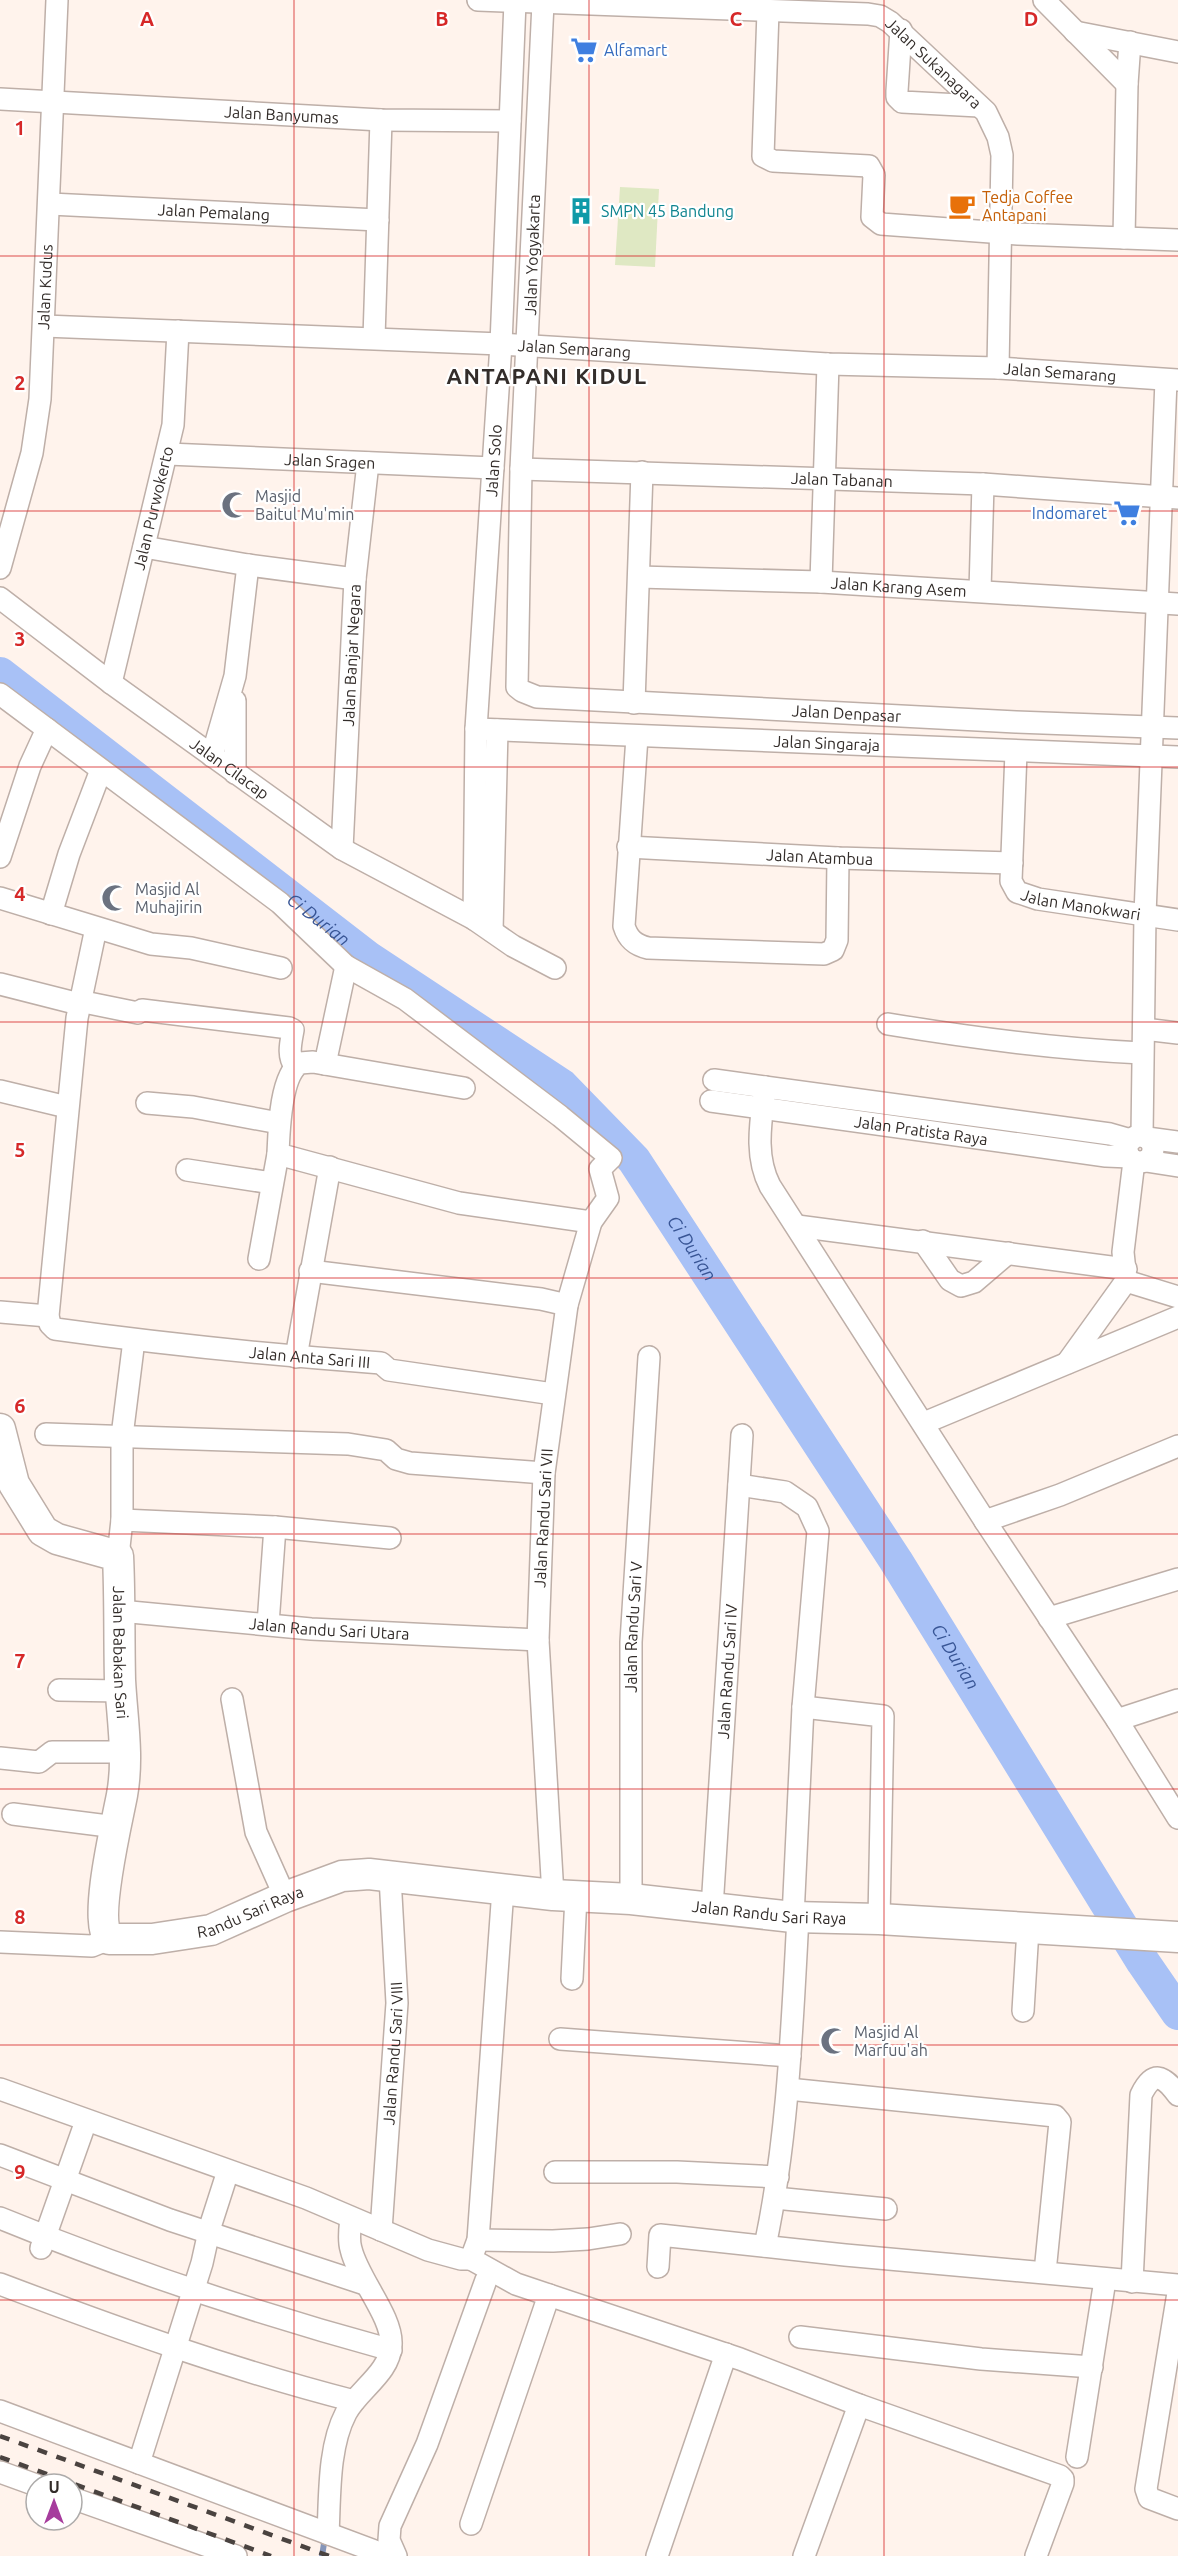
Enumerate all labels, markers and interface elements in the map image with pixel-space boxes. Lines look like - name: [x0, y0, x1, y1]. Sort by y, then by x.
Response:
- text: A: [140, 7, 154, 30]
- text: B: [435, 7, 449, 30]
- text: C: [730, 7, 743, 30]
- text: D: [1024, 7, 1038, 30]
- street label: Jalan Sukanagara: [882, 14, 985, 112]
- supermarket icon: Alfamart: [569, 35, 599, 65]
- place label: Alfamart: [604, 41, 668, 59]
- street label: Jalan Banyumas: [224, 102, 339, 127]
- text: 1: [14, 116, 26, 139]
- place label: Tedja Coffee Antapani: [982, 188, 1073, 224]
- cafe icon: Tedja Coffee Antapani: [947, 191, 977, 221]
- street label: Jalan Yogyakarta: [521, 194, 543, 316]
- building icon: SMPN 45 Bandung: [566, 196, 596, 226]
- street label: Jalan Pemalang: [157, 200, 270, 224]
- place label: SMPN 45 Bandung: [601, 202, 734, 220]
- street label: Jalan Kudus: [34, 244, 56, 330]
- street label: Jalan Semarang: [517, 336, 632, 361]
- street label: Jalan Semarang: [1003, 359, 1117, 385]
- district label: ANTAPANI KIDUL: [447, 363, 648, 388]
- text: 2: [14, 371, 26, 394]
- street label: Jalan Solo: [482, 424, 505, 497]
- street label: Jalan Purwokerto: [130, 444, 177, 572]
- street label: Jalan Sragen: [284, 450, 376, 472]
- street label: Jalan Tabanan: [791, 469, 893, 490]
- place label: Masjid Baitul Mu'min: [255, 487, 354, 523]
- mosque icon: Masjid Baitul Mu'min: [220, 490, 250, 520]
- supermarket icon: Indomaret: [1112, 498, 1142, 528]
- place label: Indomaret: [1032, 504, 1108, 522]
- street label: Jalan Karang Asem: [830, 574, 967, 600]
- street label: Jalan Banjar Negara: [339, 583, 364, 727]
- text: 3: [14, 627, 26, 650]
- street label: Jalan Denpasar: [791, 701, 902, 725]
- street label: Jalan Singaraja: [773, 732, 880, 754]
- street label: Jalan Cilacap: [187, 734, 273, 803]
- street label: Jalan Atambua: [766, 845, 873, 868]
- place label: Masjid Al Muhajirin: [135, 880, 202, 916]
- text: 4: [14, 882, 26, 905]
- mosque icon: Masjid Al Muhajirin: [100, 883, 130, 913]
- street label: Jalan Manokwari: [1019, 885, 1142, 923]
- water label: Ci Durian: [284, 888, 354, 949]
- street label: Jalan Pratista Raya: [853, 1112, 989, 1148]
- text: 5: [14, 1138, 26, 1161]
- water label: Ci Durian: [664, 1212, 721, 1284]
- street label: Jalan Anta Sari III: [248, 1343, 371, 1371]
- text: 6: [14, 1394, 26, 1417]
- street label: Jalan Randu Sari VII: [530, 1448, 556, 1588]
- street label: Jalan Randu Sari V: [622, 1561, 645, 1693]
- street label: Jalan Babakan Sari: [110, 1586, 132, 1720]
- street label: Jalan Randu Sari IV: [714, 1603, 740, 1740]
- street label: Jalan Randu Sari Utara: [248, 1614, 410, 1643]
- water label: Ci Durian: [928, 1620, 984, 1693]
- text: 7: [14, 1649, 26, 1672]
- street label: Randu Sari Raya: [196, 1882, 306, 1941]
- street label: Jalan Randu Sari Raya: [691, 1897, 847, 1927]
- text: 8: [14, 1905, 26, 1928]
- street label: Jalan Randu Sari VIII: [379, 1981, 406, 2126]
- place label: Masjid Al Marfuu'ah: [854, 2023, 928, 2059]
- mosque icon: Masjid Al Marfuu'ah: [819, 2026, 849, 2056]
- text: 9: [14, 2160, 26, 2183]
- north arrow: [24, 2472, 84, 2532]
- text: U: [48, 2478, 60, 2496]

